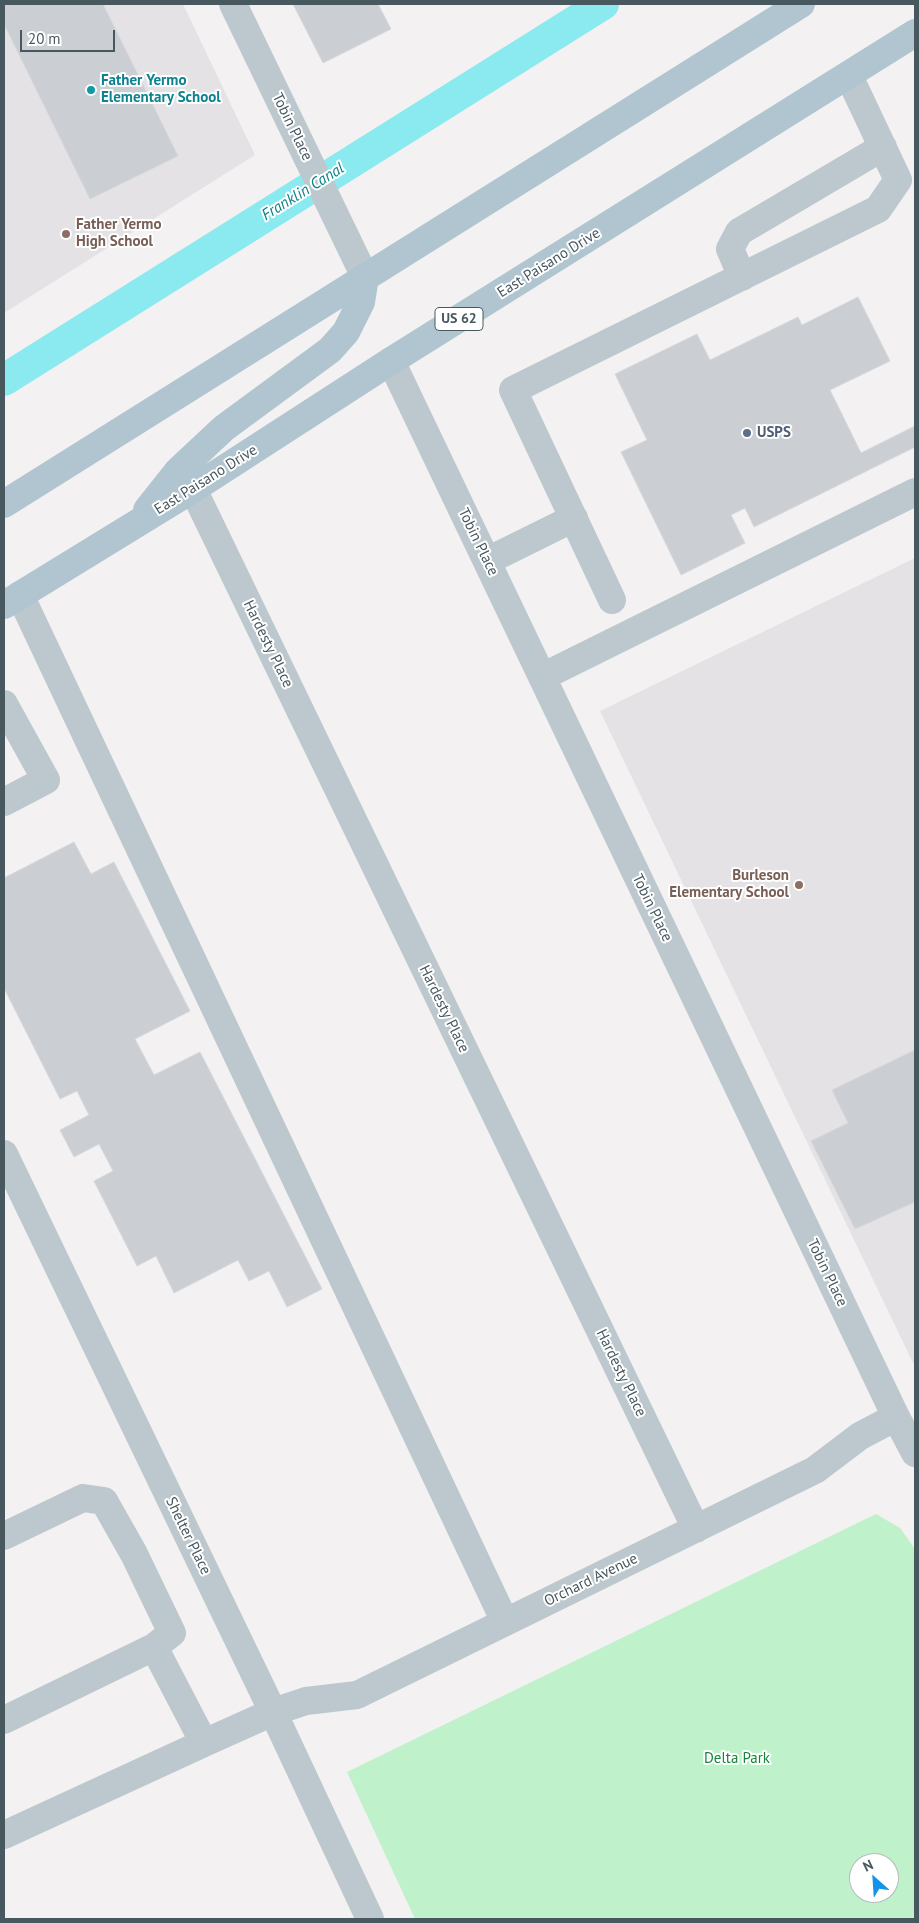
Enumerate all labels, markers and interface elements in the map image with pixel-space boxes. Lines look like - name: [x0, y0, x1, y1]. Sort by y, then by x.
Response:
- scale bar: [22, 20, 118, 52]
- text: 20 m: [28, 29, 61, 48]
- place label: Father Yermo Elementary School: [101, 72, 221, 107]
- marker: Father Yermo Elementary School: [85, 84, 97, 96]
- street label: Tobin Place: [268, 90, 316, 164]
- water label: Franklin Canal: [258, 159, 348, 225]
- place label: Father Yermo High School: [76, 216, 161, 251]
- street label: East Paisano Drive: [494, 224, 604, 302]
- marker: Father Yermo High School: [60, 228, 72, 240]
- road number: US 62: [435, 308, 483, 330]
- place label: USPS: [757, 424, 791, 442]
- marker: USPS: [741, 427, 753, 439]
- street label: East Paisano Drive: [151, 441, 261, 519]
- street label: Tobin Place: [454, 505, 502, 579]
- street label: Hardesty Place: [239, 597, 297, 691]
- place label: Burleson Elementary School: [669, 867, 789, 902]
- street label: Tobin Place: [628, 871, 676, 945]
- marker: Burleson Elementary School: [793, 879, 805, 891]
- street label: Hardesty Place: [415, 962, 473, 1056]
- street label: Tobin Place: [803, 1236, 851, 1310]
- street label: Hardesty Place: [592, 1326, 650, 1420]
- street label: Shelter Place: [161, 1494, 215, 1578]
- street label: Orchard Avenue: [541, 1550, 641, 1610]
- park label: Delta Park: [704, 1750, 770, 1768]
- north arrow: [849, 1853, 899, 1903]
- text: N: [860, 1855, 876, 1876]

